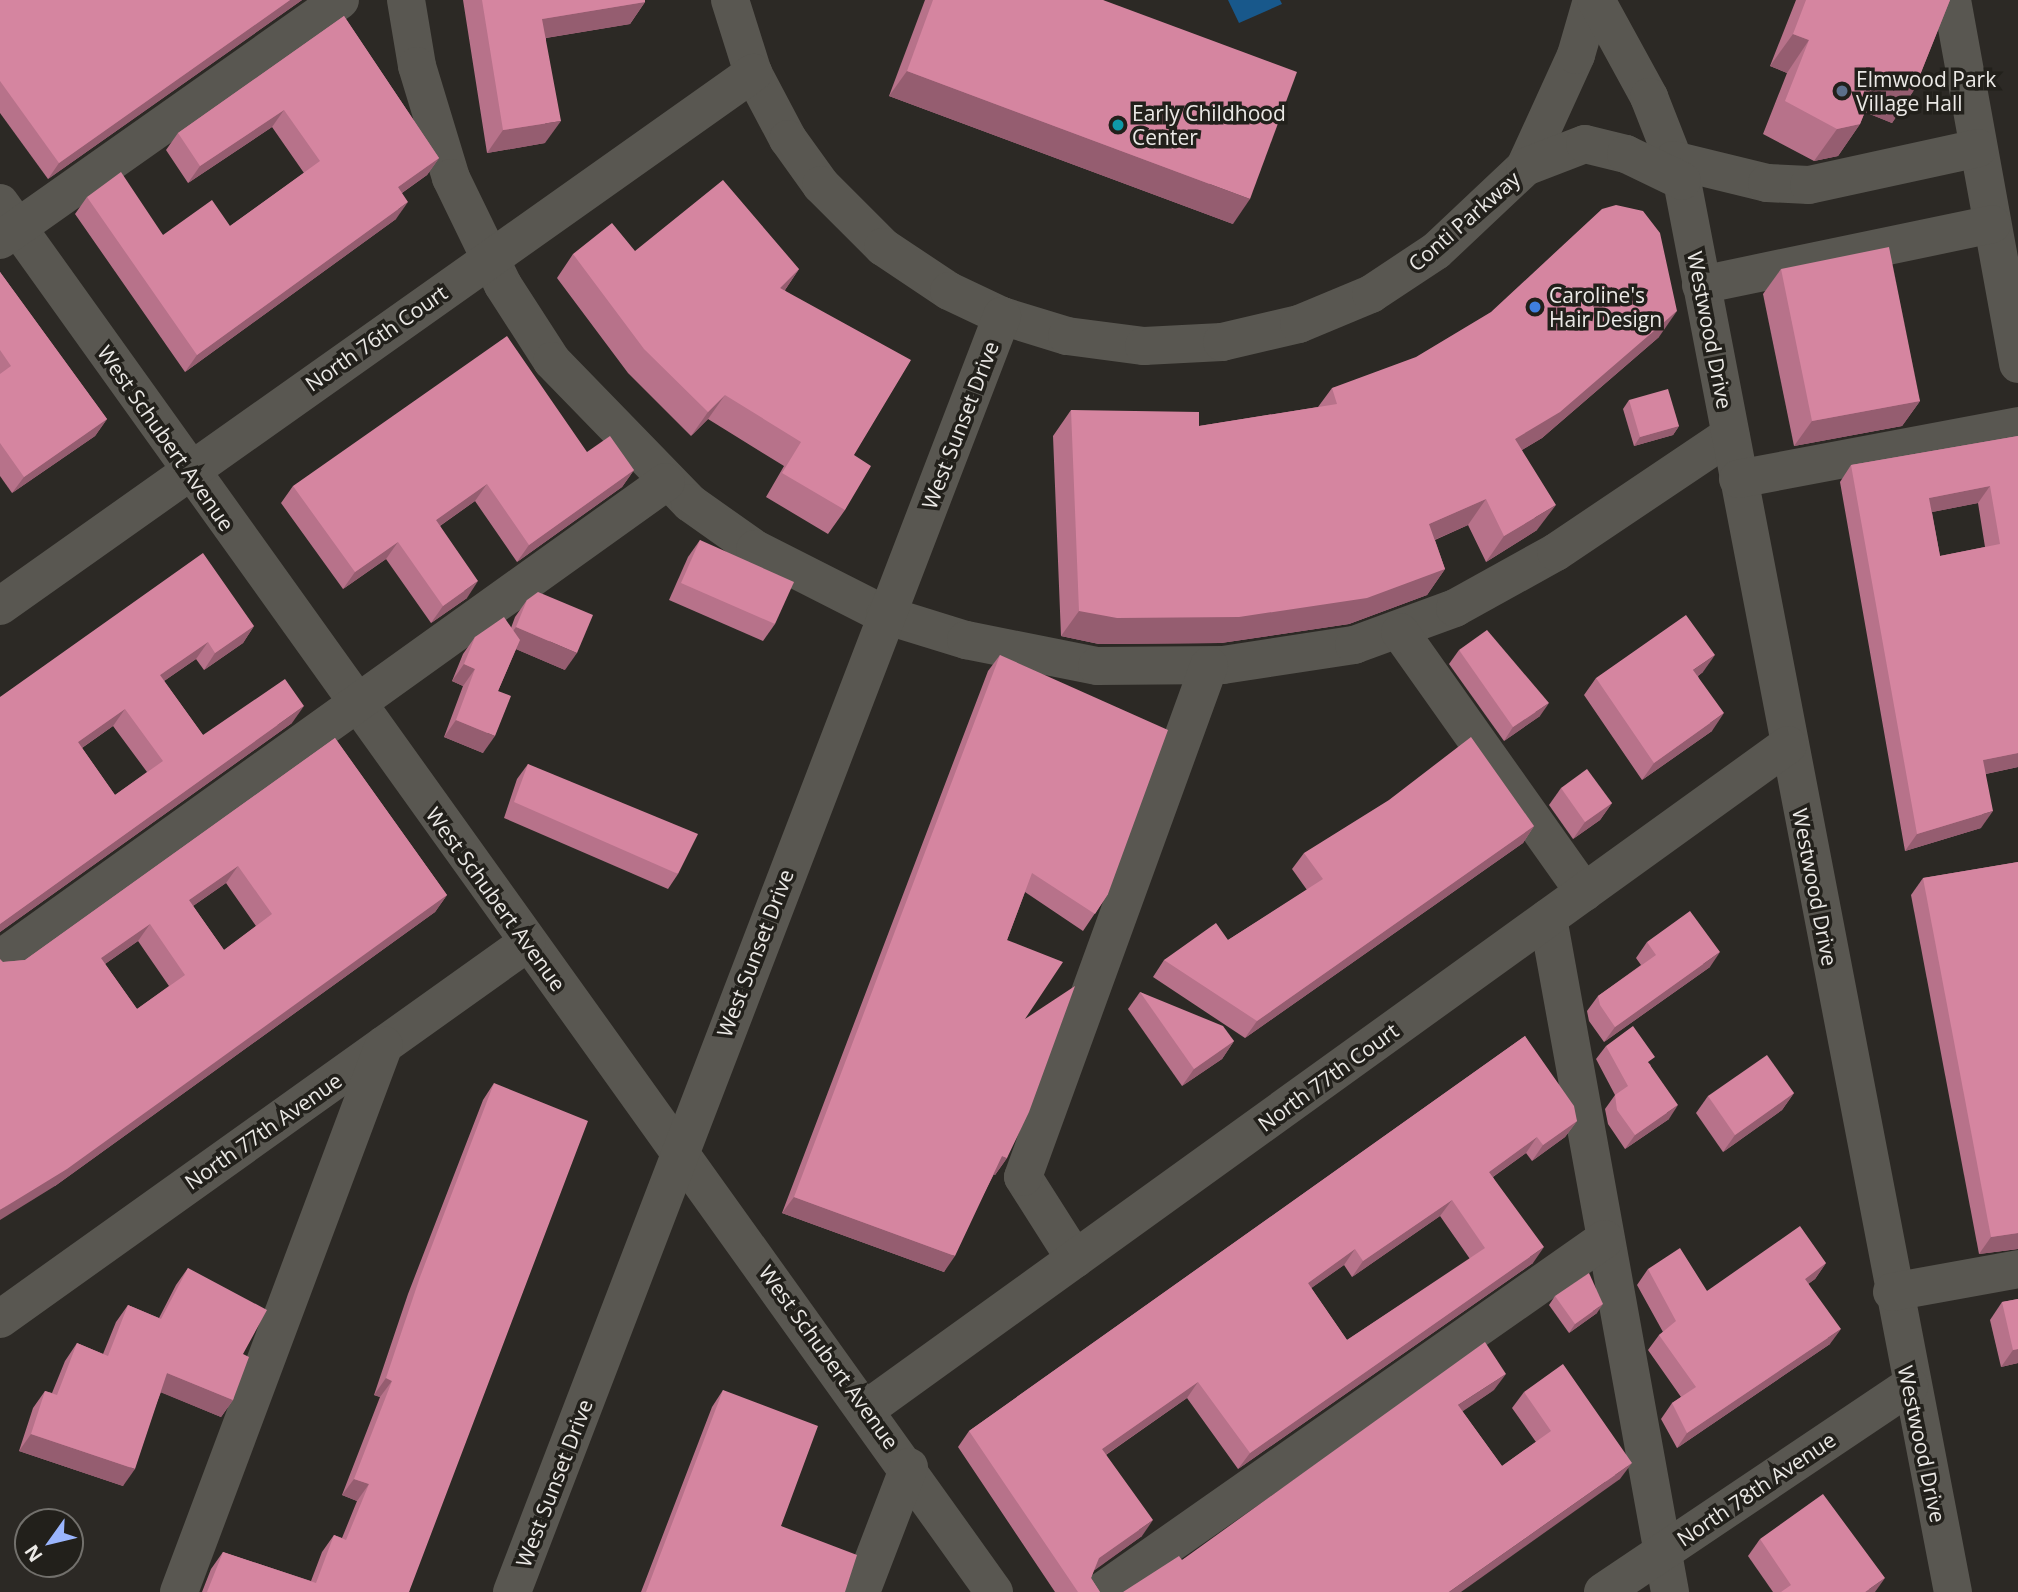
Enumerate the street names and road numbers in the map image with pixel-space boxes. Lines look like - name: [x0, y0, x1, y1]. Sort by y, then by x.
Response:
- street label: Conti Parkway: [1403, 166, 1525, 276]
- street label: Westwood Drive: [1682, 249, 1738, 411]
- street label: North 76th Court: [300, 280, 452, 396]
- street label: West Sunset Drive: [916, 338, 1004, 512]
- street label: West Schubert Avenue: [92, 340, 240, 536]
- street label: West Schubert Avenue: [421, 802, 571, 996]
- street label: Westwood Drive: [1787, 806, 1843, 968]
- street label: West Sunset Drive: [711, 866, 799, 1040]
- street label: North 77th Court: [1253, 1018, 1403, 1136]
- street label: North 77th Avenue: [180, 1067, 346, 1195]
- street label: West Schubert Avenue: [754, 1260, 904, 1454]
- street label: Westwood Drive: [1893, 1363, 1951, 1525]
- street label: West Sunset Drive: [510, 1396, 598, 1570]
- street label: North 78th Avenue: [1672, 1427, 1840, 1551]

